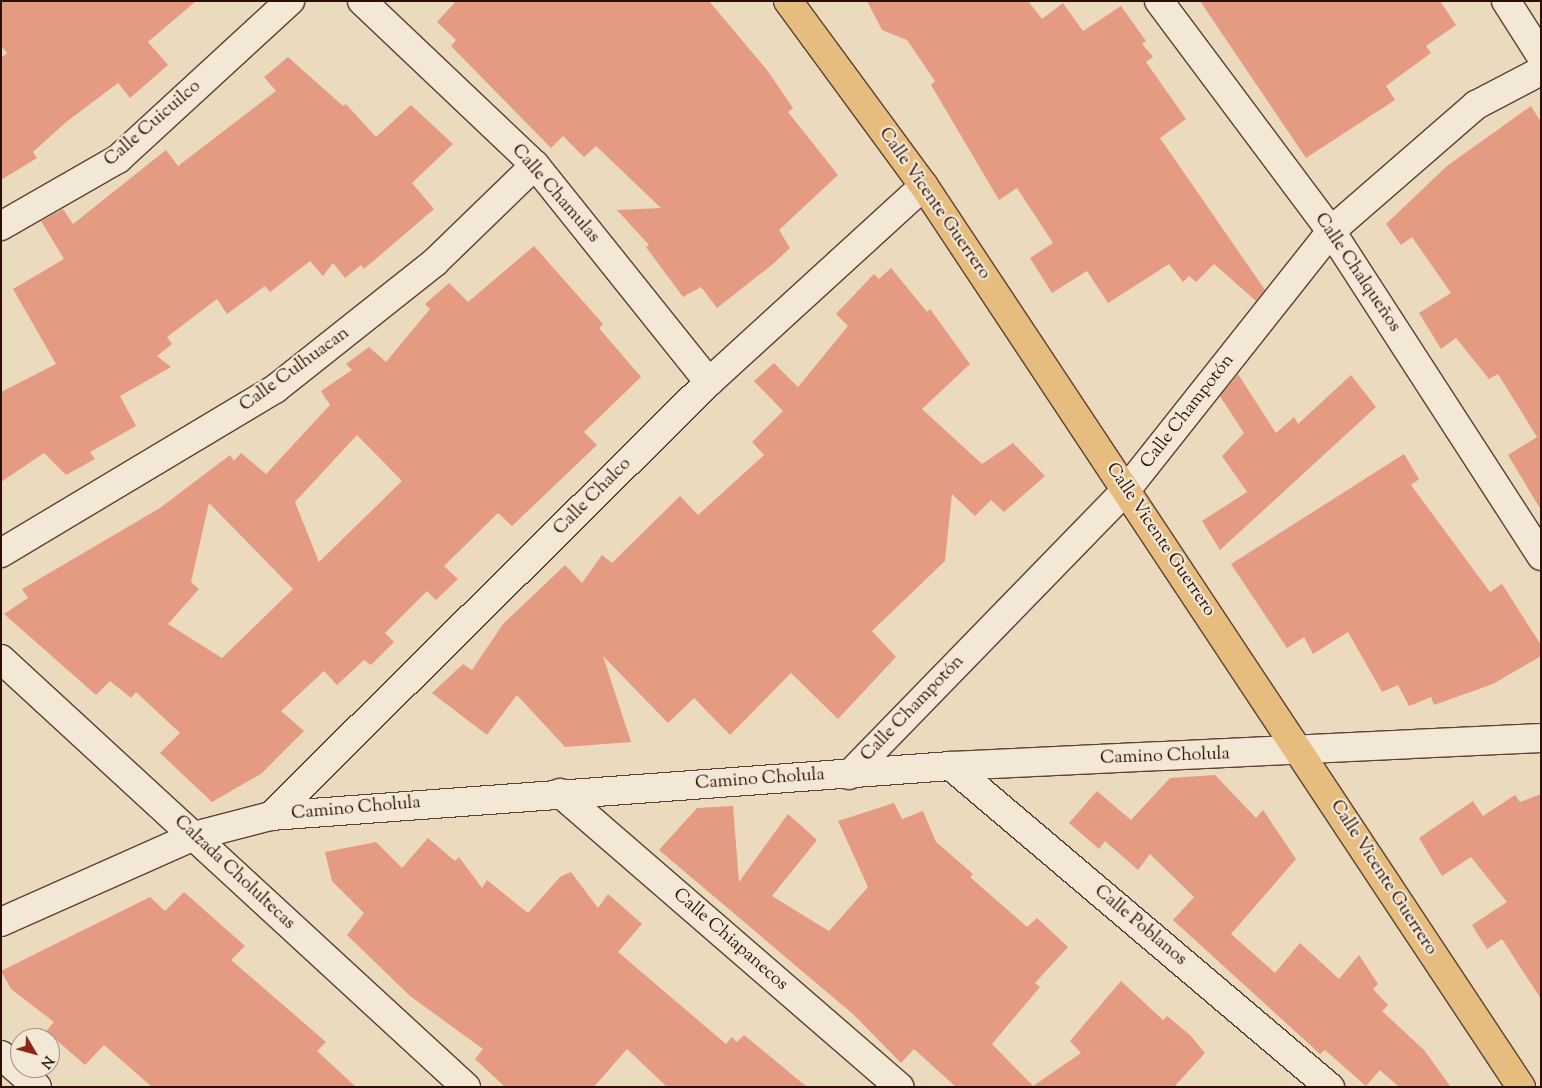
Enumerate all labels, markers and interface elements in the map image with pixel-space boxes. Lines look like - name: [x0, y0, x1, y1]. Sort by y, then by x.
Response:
- street label: Calle Cuicuilco: [100, 76, 206, 172]
- street label: Calle Vicente Guerrero: [873, 124, 995, 284]
- street label: Calle Chamulas: [506, 140, 604, 248]
- street label: Calle Chalqueños: [1309, 209, 1405, 337]
- street label: Calle Culhuacan: [236, 323, 354, 417]
- street label: Calle Champotón: [1137, 351, 1239, 473]
- street label: Calle Chalco: [550, 454, 636, 540]
- street label: Calle Vicente Guerrero: [1101, 459, 1219, 621]
- street label: Calle Champotón: [857, 651, 969, 767]
- street label: Camino Cholula: [1100, 744, 1230, 770]
- street label: Camino Cholula: [694, 765, 826, 795]
- street label: Camino Cholula: [290, 793, 422, 825]
- street label: Calle Vicente Guerrero: [1325, 796, 1441, 960]
- street label: Calzada Cholultecas: [169, 811, 299, 935]
- street label: Calle Poblanos: [1089, 881, 1191, 971]
- street label: Calle Chiapanecos: [668, 884, 792, 996]
- north arrow: [10, 1028, 60, 1078]
- text: N: [35, 1051, 58, 1072]

